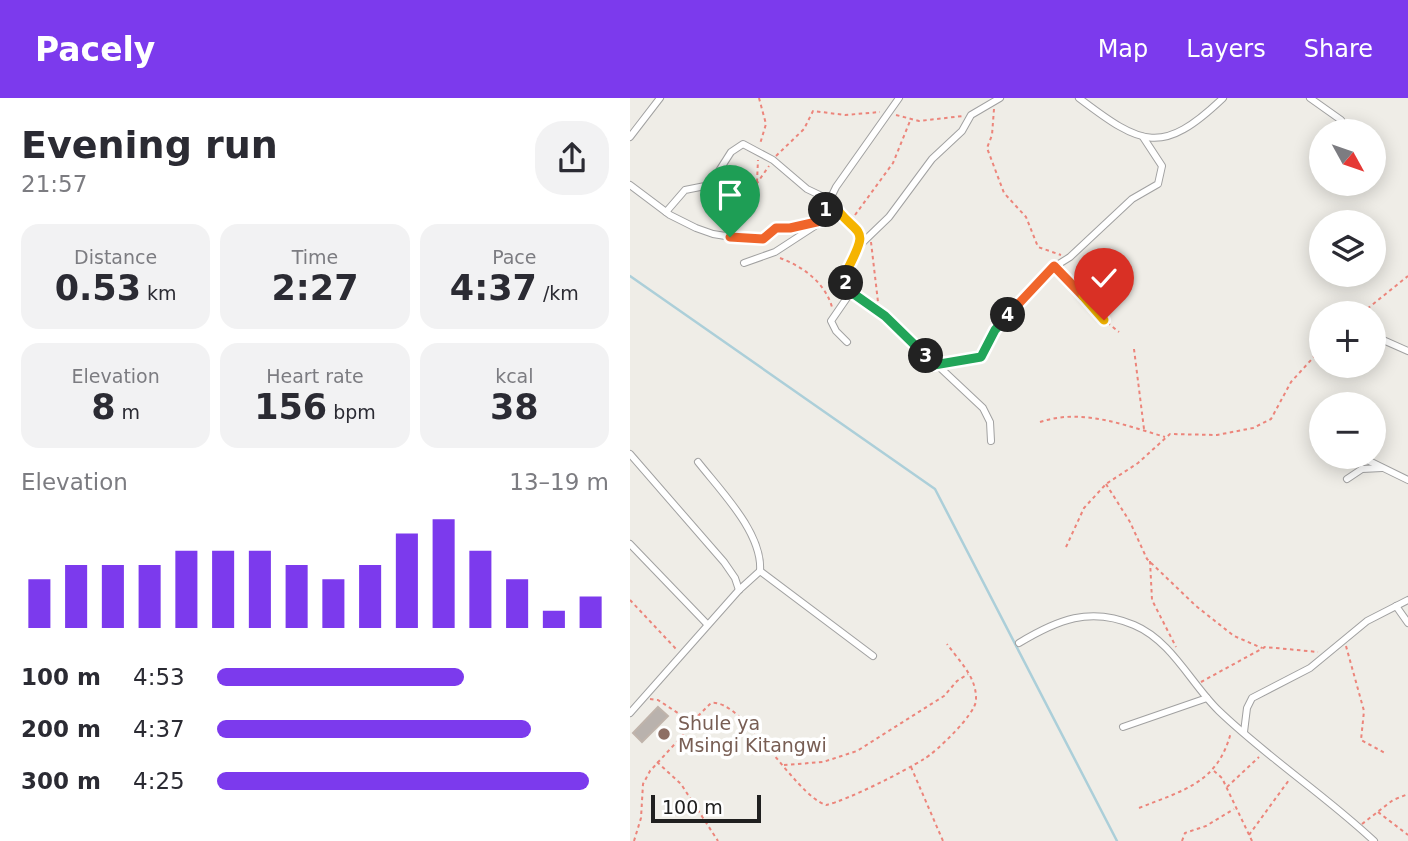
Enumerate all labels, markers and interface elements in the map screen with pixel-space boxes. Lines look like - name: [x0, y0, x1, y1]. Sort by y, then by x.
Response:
- text: Pacely: [35, 30, 155, 69]
- text: Map: [1098, 35, 1148, 63]
- text: Layers: [1186, 35, 1266, 63]
- text: Share: [1304, 35, 1373, 63]
- north arrow: [1309, 119, 1386, 196]
- map controls: [1309, 119, 1386, 469]
- button: share: [535, 121, 609, 195]
- text: Evening run: [21, 123, 278, 167]
- pin: [700, 165, 760, 237]
- text: 21:57: [21, 171, 87, 197]
- icon: arrive: [711, 176, 749, 214]
- pin: 1: [808, 192, 844, 228]
- text: 1: [819, 198, 832, 220]
- button: layers: [1309, 210, 1386, 287]
- text: Distance: [74, 246, 157, 268]
- text: Time: [292, 246, 338, 268]
- text: Pace: [492, 246, 537, 268]
- pin: [1074, 248, 1134, 320]
- icon: check: [1085, 259, 1123, 297]
- pin: 2: [828, 266, 864, 300]
- text: 0.53: [55, 268, 141, 308]
- text: 2:27: [271, 268, 359, 308]
- text: 4:37: [450, 268, 537, 308]
- text: 2: [839, 271, 852, 293]
- text: km: [141, 282, 177, 304]
- text: /km: [537, 282, 579, 304]
- pin: 4: [990, 298, 1026, 332]
- button: +: [1309, 301, 1386, 378]
- text: 4: [1001, 303, 1014, 325]
- pin: 3: [908, 338, 944, 374]
- text: 3: [919, 344, 932, 366]
- text: Elevation: [72, 365, 160, 387]
- text: Heart rate: [266, 365, 364, 387]
- text: kcal: [495, 365, 534, 387]
- text: 8: [91, 387, 116, 427]
- text: 156: [254, 387, 327, 427]
- text: 38: [490, 387, 539, 427]
- button: −: [1309, 392, 1386, 469]
- text: m: [116, 401, 140, 423]
- text: bpm: [327, 401, 376, 423]
- text: Elevation: [21, 469, 128, 495]
- text: 13–19 m: [509, 469, 609, 495]
- text: 100 m: [21, 664, 101, 690]
- text: 4:53: [133, 664, 185, 690]
- place label: Shule ya Msingi Kitangwi: [678, 712, 827, 756]
- text: 200 m: [21, 716, 101, 742]
- text: 4:37: [133, 716, 185, 742]
- marker: Shule ya Msingi Kitangwi: [656, 726, 672, 742]
- text: 300 m: [21, 768, 101, 794]
- text: 4:25: [133, 768, 185, 794]
- scale bar: [651, 792, 761, 824]
- text: 100 m: [662, 796, 723, 818]

